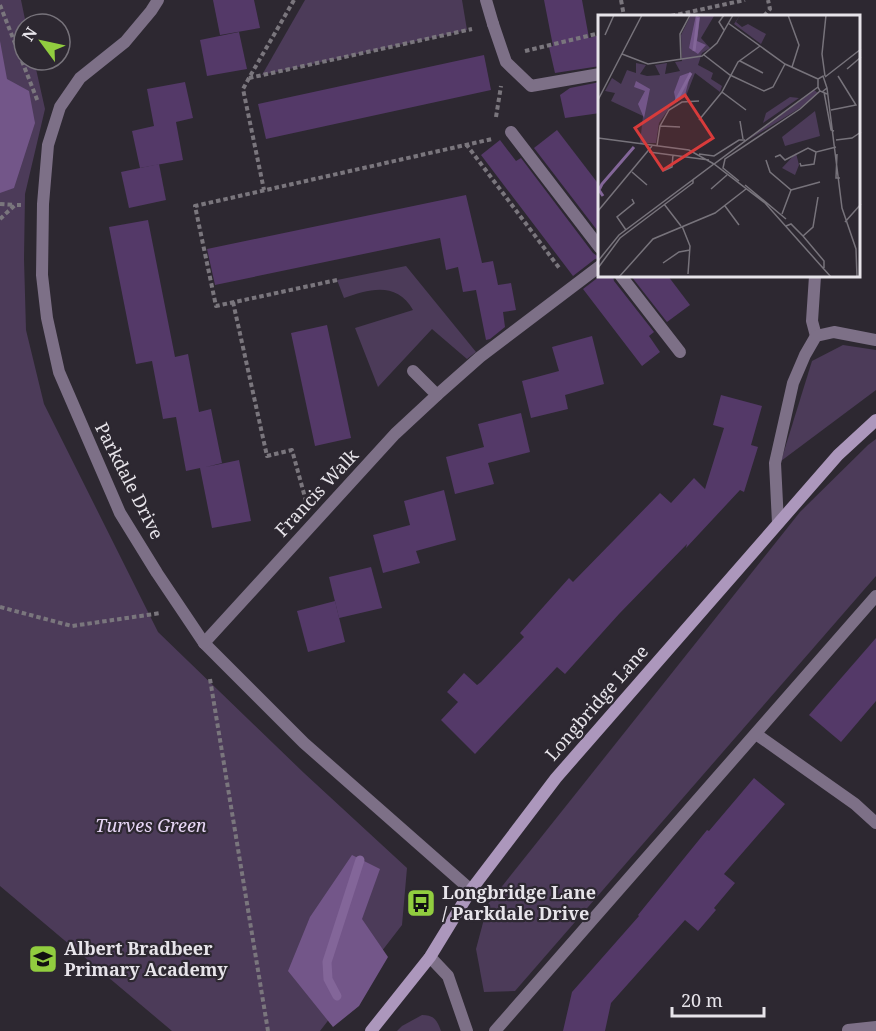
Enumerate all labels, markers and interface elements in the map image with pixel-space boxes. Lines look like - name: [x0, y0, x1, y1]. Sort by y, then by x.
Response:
- north arrow: [12, 12, 72, 72]
- inset map: [598, 15, 861, 278]
- text: N: [17, 22, 42, 45]
- street label: Parkdale Drive: [90, 418, 170, 543]
- street label: Francis Walk: [269, 443, 363, 541]
- street label: Longbridge Lane: [539, 639, 653, 765]
- park label: Turves Green: [95, 813, 207, 837]
- place label: Longbridge Lane / Parkdale Drive: [442, 880, 596, 925]
- bus stop icon: Longbridge Lane / Parkdale Drive: [405, 887, 437, 919]
- place label: Albert Bradbeer Primary Academy: [64, 936, 228, 981]
- school or university icon: Albert Bradbeer Primary Academy: [27, 943, 59, 975]
- scale bar: [672, 980, 764, 1018]
- text: 20 m: [681, 988, 723, 1012]

